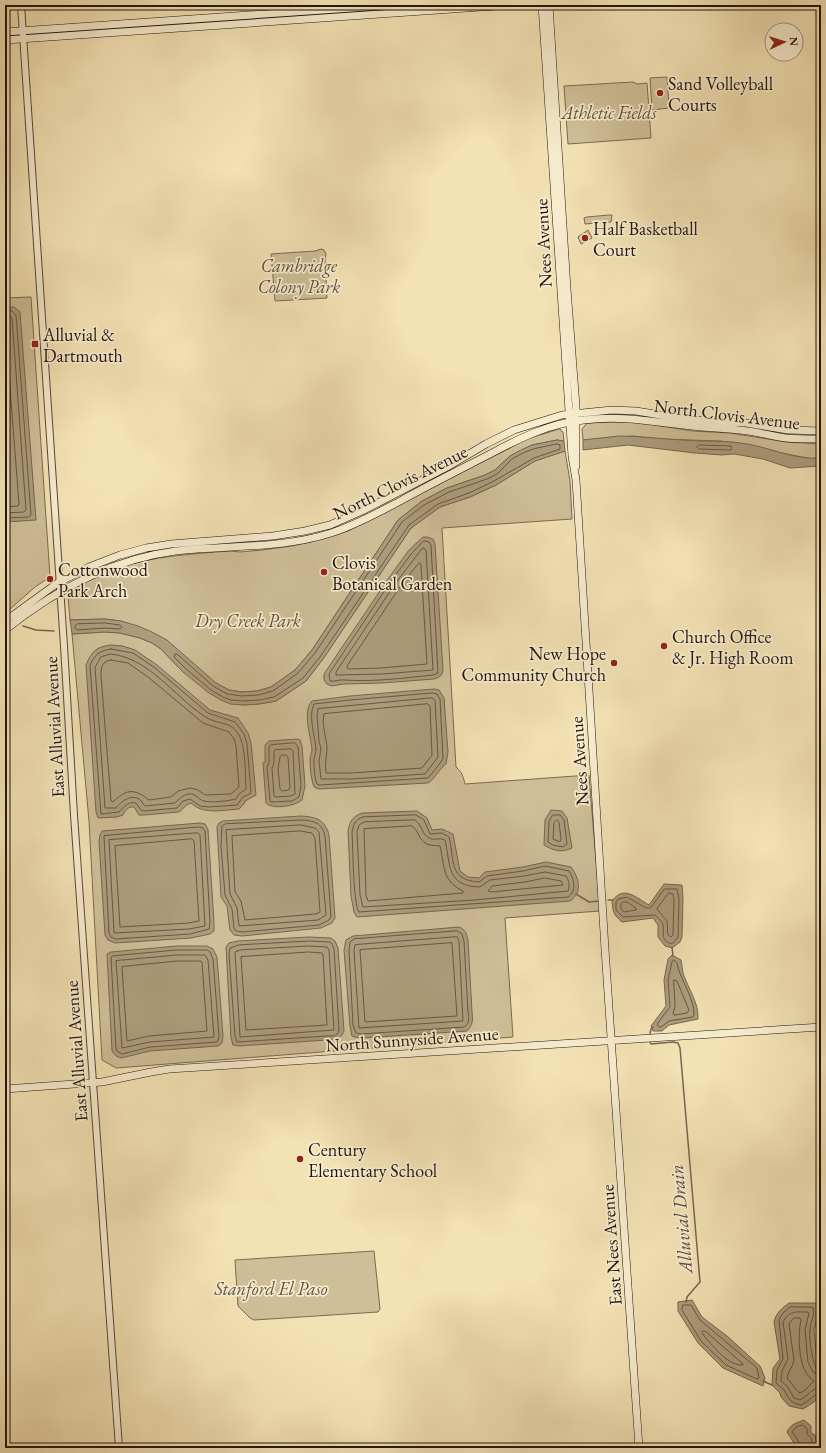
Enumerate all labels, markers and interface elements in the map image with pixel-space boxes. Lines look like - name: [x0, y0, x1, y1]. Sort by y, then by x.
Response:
- north arrow: [764, 22, 804, 62]
- text: N: [787, 36, 801, 46]
- place label: Sand Volleyball Courts: [668, 72, 773, 116]
- marker: Sand Volleyball Courts: [655, 88, 665, 98]
- park label: Athletic Fields: [559, 101, 658, 124]
- street label: Nees Avenue: [529, 198, 557, 288]
- place label: Half Basketball Court: [593, 217, 698, 261]
- marker: Half Basketball Court: [580, 233, 590, 243]
- park label: Cambridge Colony Park: [258, 254, 340, 299]
- place label: Alluvial & Dartmouth: [42, 323, 123, 367]
- marker: Alluvial & Dartmouth: [30, 339, 40, 349]
- street label: North Clovis Avenue: [653, 394, 801, 434]
- street label: North Clovis Avenue: [329, 439, 471, 525]
- place label: Clovis Botanical Garden: [332, 551, 453, 595]
- place label: Cottonwood Park Arch: [58, 558, 149, 602]
- marker: Clovis Botanical Garden: [319, 567, 329, 577]
- marker: Cottonwood Park Arch: [45, 574, 55, 584]
- park label: Dry Creek Park: [194, 609, 301, 633]
- place label: Church Office & Jr. High Room: [672, 625, 793, 669]
- marker: Church Office & Jr. High Room: [659, 641, 669, 651]
- place label: New Hope Community Church: [462, 642, 606, 686]
- street label: East Alluvial Avenue: [39, 656, 69, 798]
- marker: New Hope Community Church: [609, 658, 619, 668]
- street label: Nees Avenue: [564, 716, 594, 806]
- street label: East Alluvial Avenue: [60, 980, 92, 1122]
- street label: North Sunnyside Avenue: [325, 1021, 499, 1057]
- place label: Century Elementary School: [308, 1138, 437, 1182]
- marker: Century Elementary School: [295, 1154, 305, 1164]
- water label: Alluvial Drain: [664, 1163, 698, 1277]
- street label: East Nees Avenue: [595, 1184, 627, 1306]
- park label: Stanford El Paso: [213, 1277, 328, 1301]

